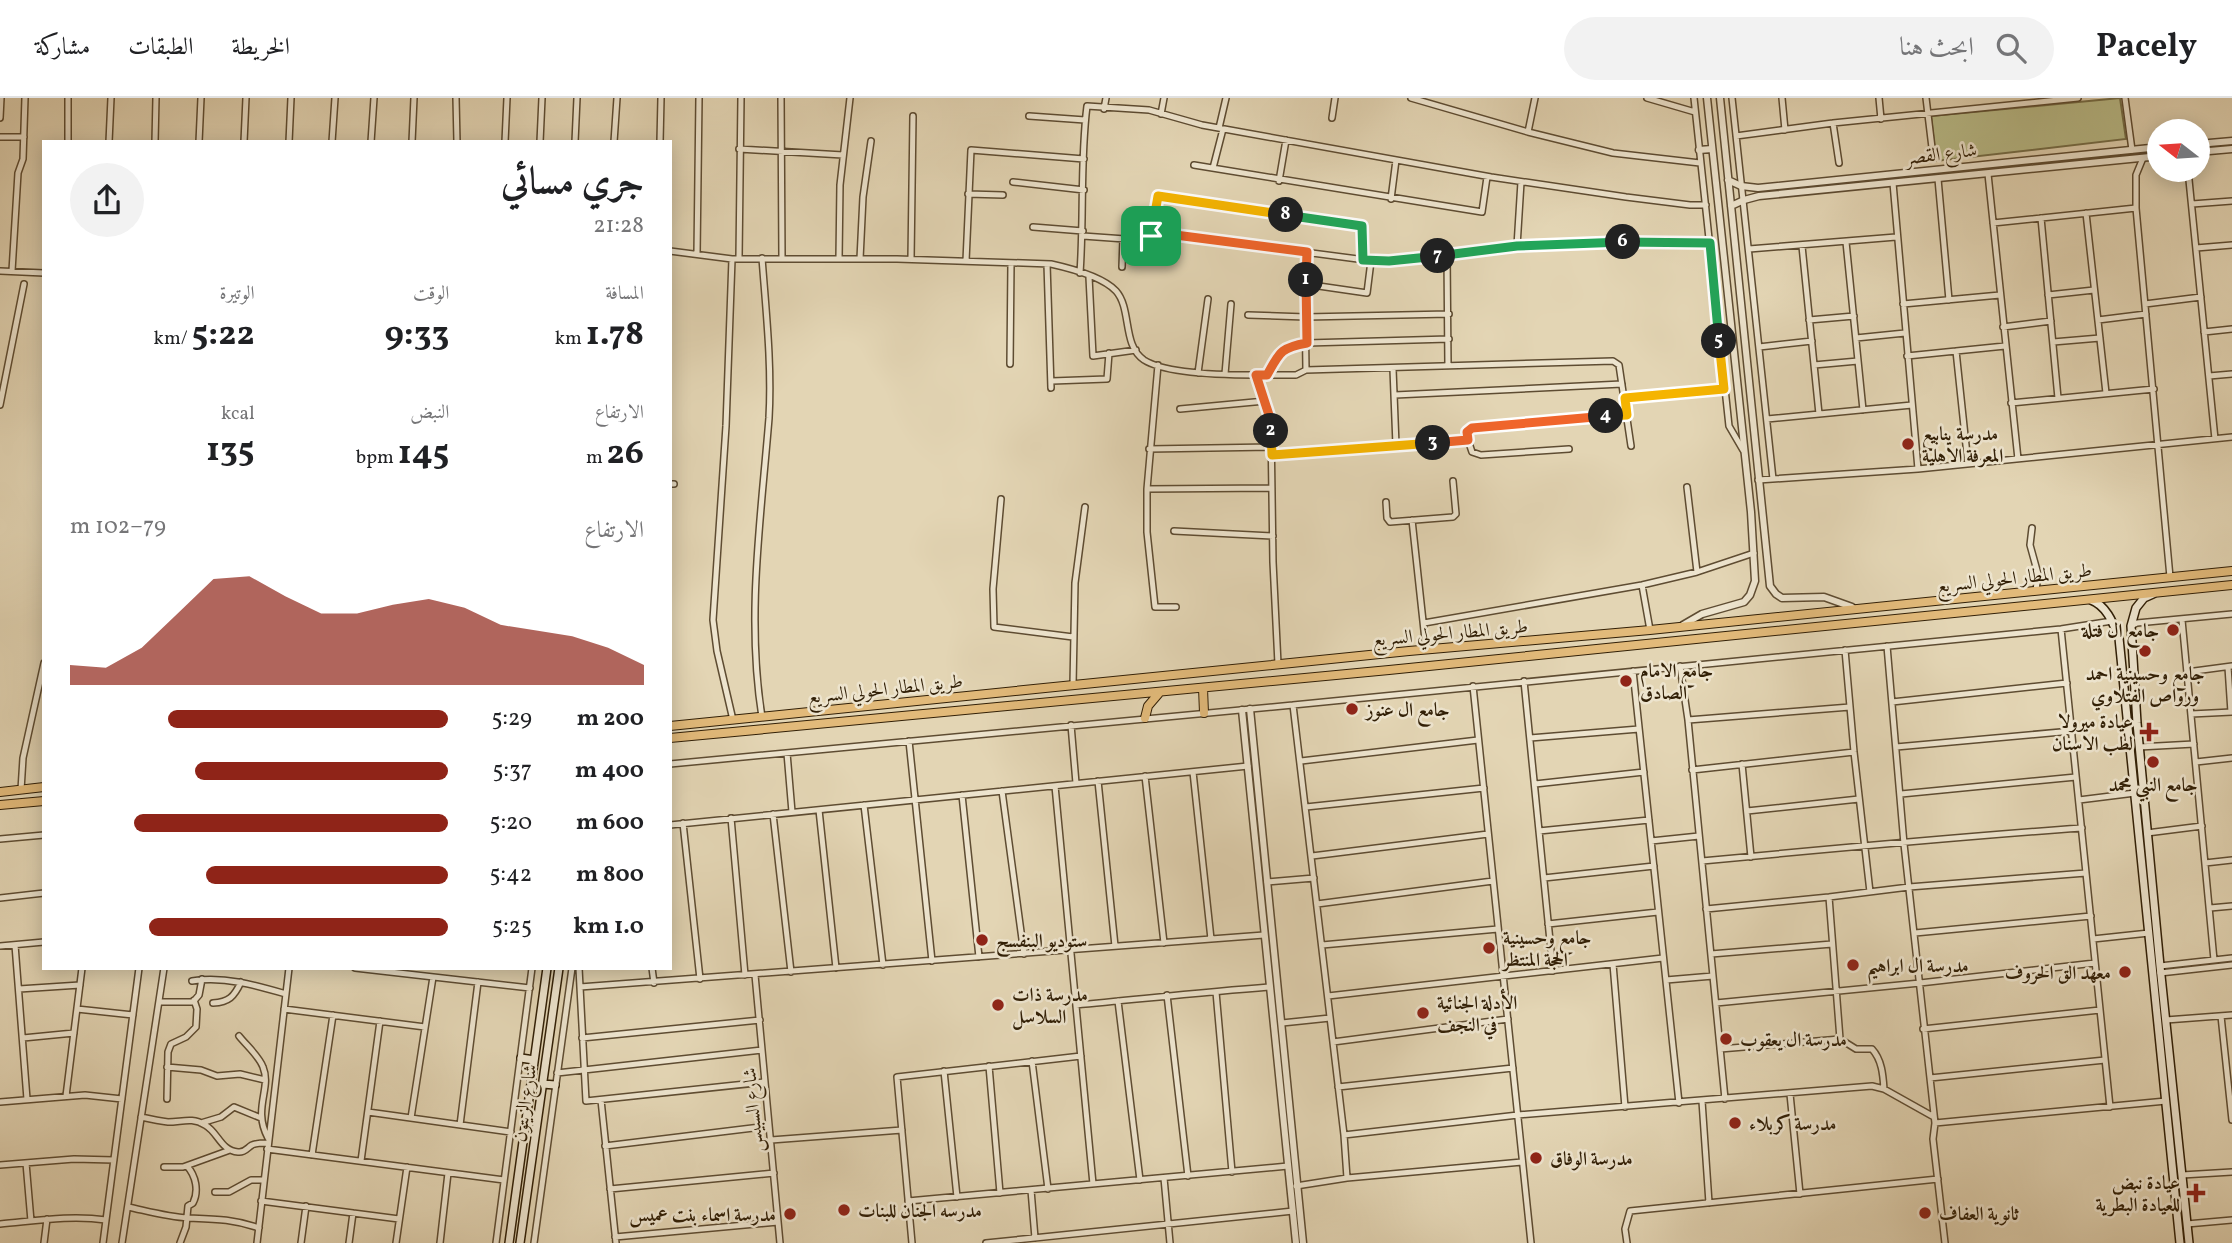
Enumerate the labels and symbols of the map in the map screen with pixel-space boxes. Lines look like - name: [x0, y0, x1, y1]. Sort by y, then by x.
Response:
- north arrow: [2147, 119, 2210, 182]
- street label: شارع القصر: [1902, 138, 1978, 173]
- pin: 8: [1268, 198, 1304, 232]
- pin: [1121, 206, 1181, 266]
- pin: 6: [1606, 225, 1640, 260]
- pin: 7: [1420, 238, 1456, 274]
- pin: 1: [1288, 262, 1324, 298]
- pin: 5: [1702, 324, 1736, 358]
- pin: 4: [1588, 398, 1624, 434]
- pin: 2: [1254, 414, 1288, 448]
- place label: مدرسة ينابيع المعرفة الاهلية: [1922, 422, 2003, 470]
- pin: 3: [1416, 426, 1450, 460]
- marker: مدرسة ينابيع المعرفة الاهلية: [1900, 436, 1916, 452]
- street label: طريق المطار الحولي السريع: [1935, 558, 2094, 603]
- street label: طريق المطار الحولي السريع: [1371, 614, 1529, 657]
- place label: جامع ال فتلة: [2081, 619, 2159, 648]
- marker: جامع ال فتلة: [2165, 622, 2181, 638]
- marker: جامع وحسينية احمد ورواص الفتلاوي: [2137, 643, 2153, 659]
- place label: جامع الامام الصادق: [1640, 659, 1713, 707]
- place label: جامع وحسينية احمد ورواص الفتلاوي: [2085, 662, 2205, 711]
- street label: طريق المطار الحولي السريع: [806, 669, 965, 714]
- marker: جامع الامام الصادق: [1618, 673, 1634, 689]
- place label: جامع ال عنوز: [1364, 698, 1450, 727]
- marker: جامع ال عنوز: [1344, 701, 1360, 717]
- place label: عيادة ميرولا لطب الاسنان: [2052, 710, 2133, 758]
- marker: عيادة ميرولا لطب الاسنان: [2139, 722, 2159, 742]
- marker: جامع النبي محمد: [2145, 754, 2161, 770]
- place label: جامع النبي محمد: [2109, 773, 2197, 802]
- place label: جامع وحسينية الحجة المنتظر: [1501, 926, 1591, 974]
- place label: ستوديو البنفسج: [996, 929, 1087, 958]
- marker: ستوديو البنفسج: [974, 932, 990, 948]
- marker: جامع وحسينية الحجة المنتظر: [1481, 940, 1497, 956]
- place label: مدرسة ال ابراهيم: [1867, 954, 1969, 984]
- marker: مدرسة ال ابراهيم: [1845, 957, 1861, 973]
- place label: معهد الق الحروف: [2005, 961, 2111, 987]
- marker: معهد الق الحروف: [2117, 964, 2133, 980]
- place label: مدرسة ذات السلاسل: [1012, 983, 1088, 1031]
- place label: الأدلة الجنائية في النجف: [1437, 988, 1517, 1040]
- marker: مدرسة ذات السلاسل: [990, 997, 1006, 1013]
- marker: الأدلة الجنائية في النجف: [1415, 1005, 1431, 1021]
- place label: مدرسة ال يعقوب: [1740, 1028, 1847, 1054]
- marker: مدرسة ال يعقوب: [1718, 1031, 1734, 1047]
- street label: شارع الزيتون: [508, 1063, 545, 1144]
- street label: شارع السبيس: [737, 1066, 772, 1153]
- place label: مدرسة كربلاء: [1749, 1112, 1836, 1138]
- marker: مدرسة كربلاء: [1727, 1115, 1743, 1131]
- place label: مدرسة الوفاق: [1550, 1147, 1633, 1173]
- marker: مدرسة الوفاق: [1528, 1150, 1544, 1166]
- place label: عيادة نبض للعيادة البطرية: [2095, 1171, 2180, 1219]
- marker: عيادة نبض للعيادة البطرية: [2186, 1183, 2206, 1203]
- place label: مدرسه الجنان للبنات: [858, 1199, 982, 1225]
- marker: مدرسه الجنان للبنات: [836, 1202, 852, 1218]
- place label: ثانوية العفاف: [1939, 1202, 2019, 1228]
- place label: مدرسة اسماء بنت عميس: [629, 1203, 776, 1229]
- marker: ثانوية العفاف: [1917, 1205, 1933, 1221]
- marker: مدرسة اسماء بنت عميس: [782, 1206, 798, 1222]

